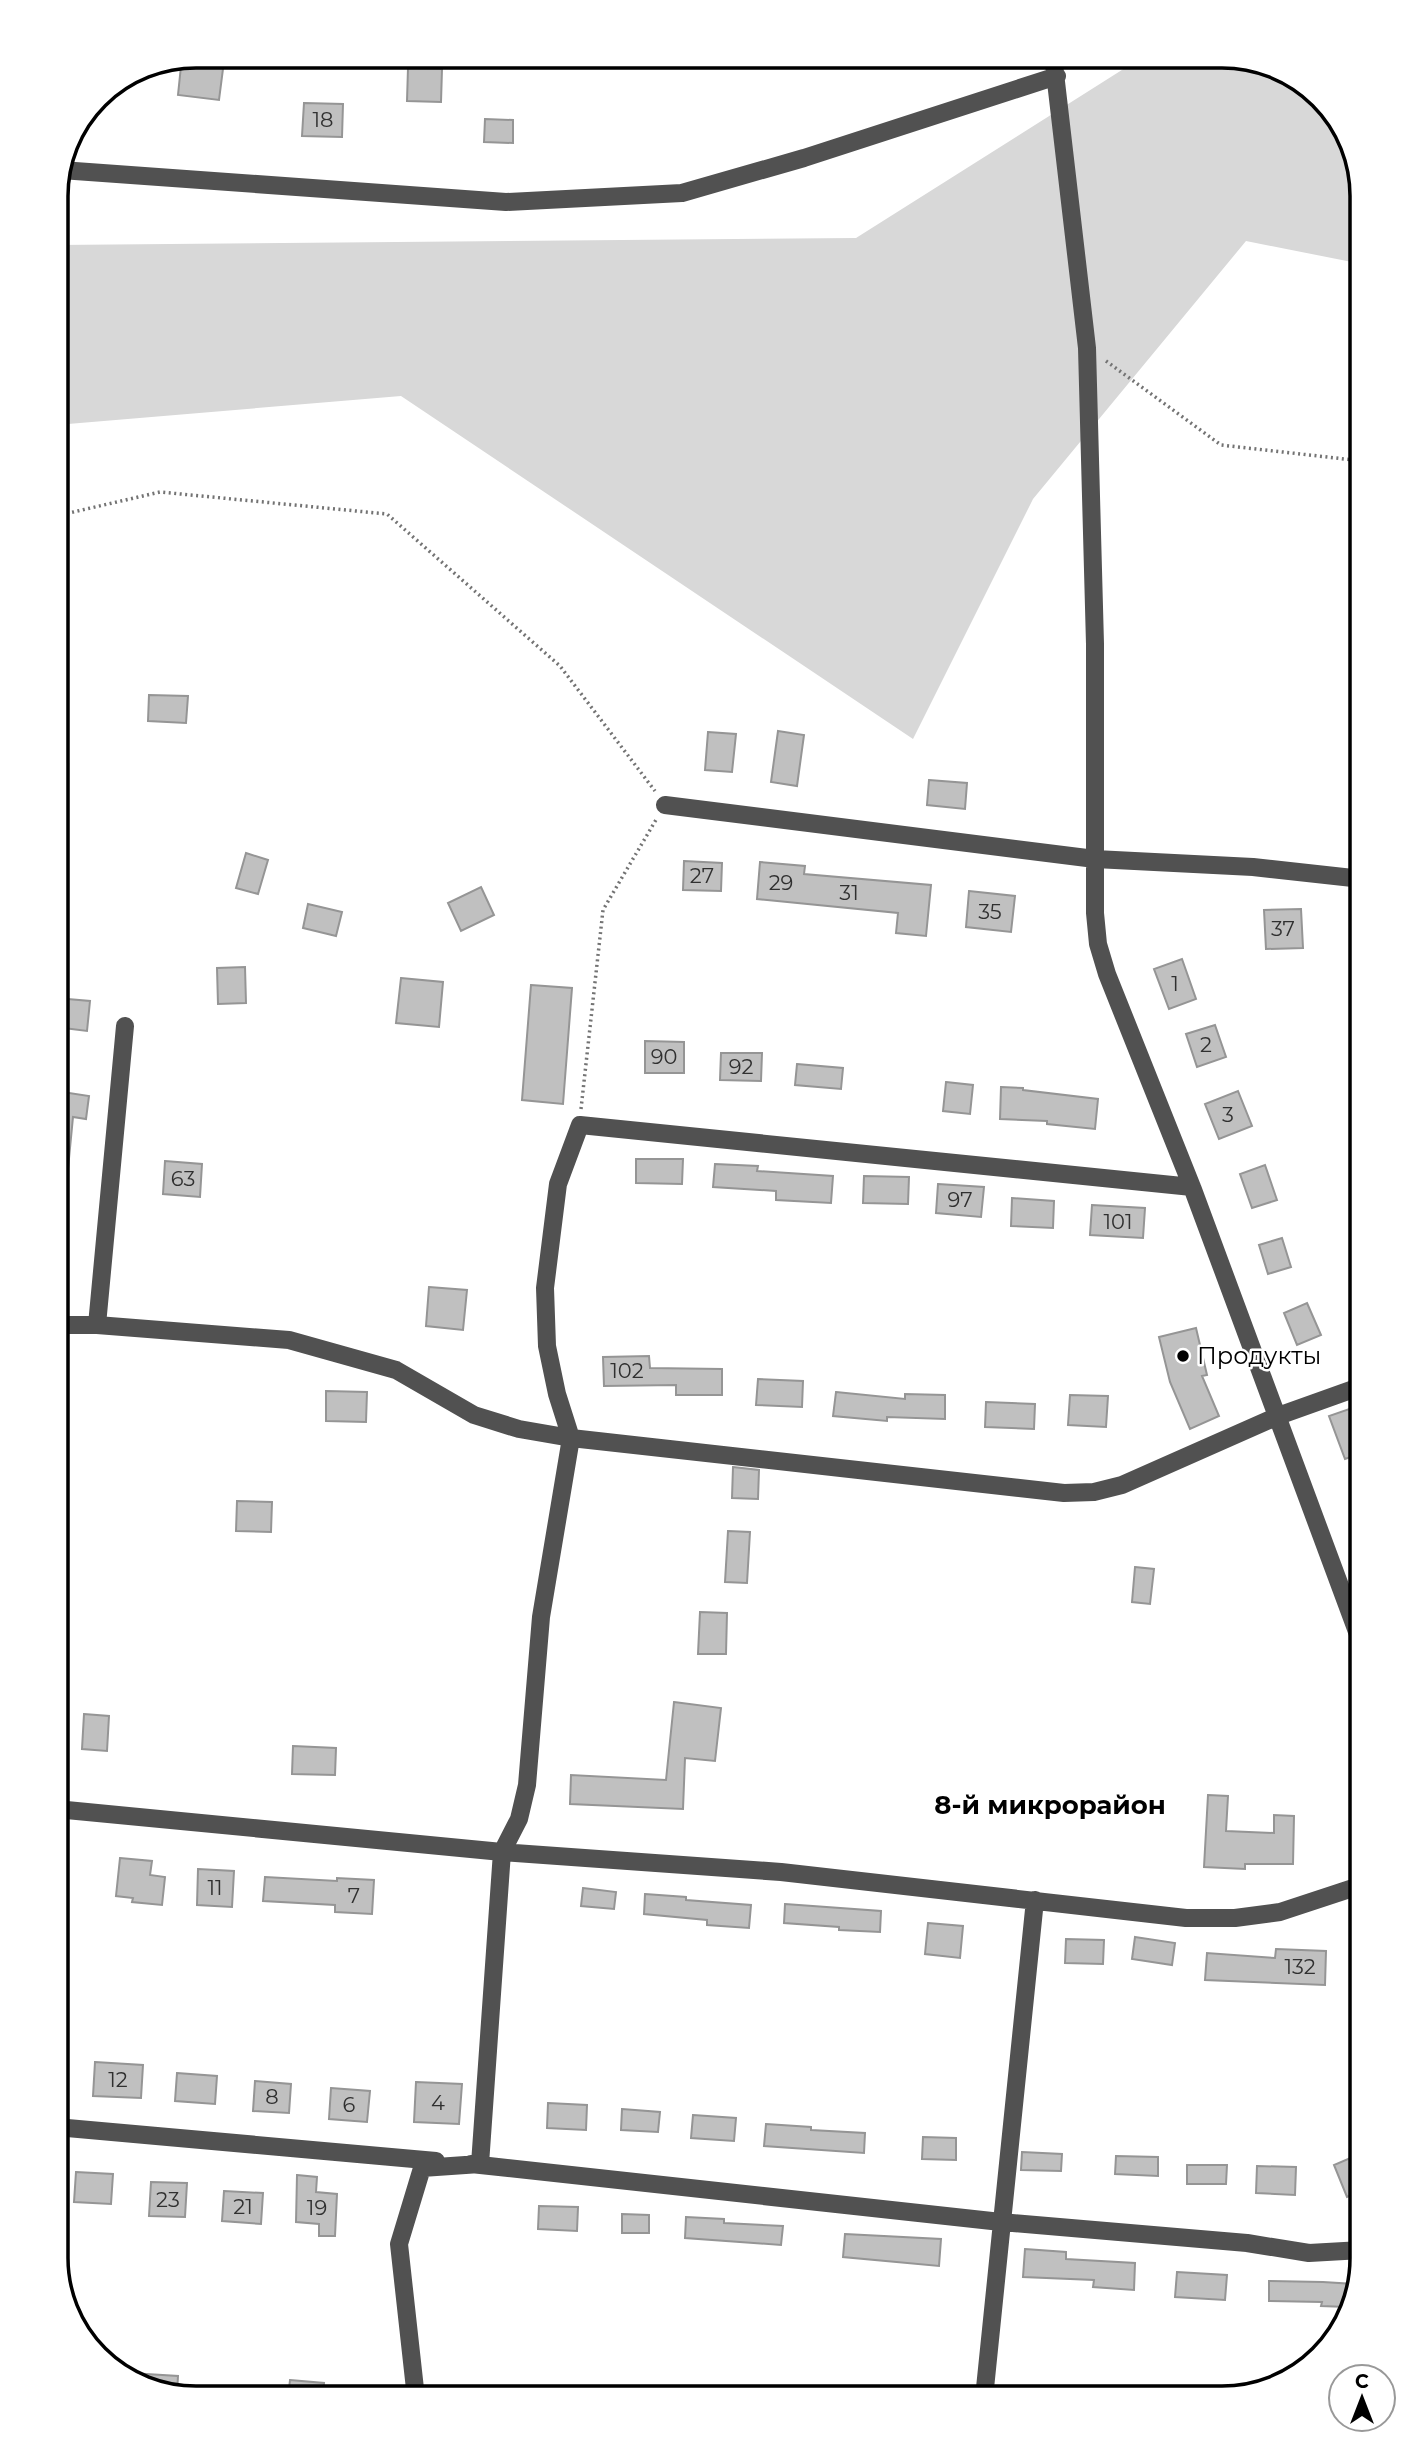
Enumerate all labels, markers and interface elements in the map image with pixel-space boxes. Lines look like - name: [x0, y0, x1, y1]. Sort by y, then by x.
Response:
- house number: 18: [313, 107, 333, 132]
- house number: 27: [690, 863, 714, 888]
- house number: 29: [769, 870, 793, 895]
- house number: 31: [839, 880, 859, 905]
- house number: 35: [978, 899, 1002, 924]
- house number: 37: [1271, 916, 1295, 941]
- house number: 1: [1171, 971, 1179, 996]
- house number: 2: [1200, 1032, 1212, 1057]
- house number: 90: [651, 1044, 677, 1069]
- house number: 92: [729, 1054, 753, 1079]
- house number: 3: [1222, 1102, 1234, 1127]
- house number: 63: [171, 1166, 195, 1191]
- house number: 97: [948, 1187, 973, 1212]
- house number: 101: [1103, 1209, 1133, 1234]
- place label: Продукты: [1197, 1341, 1321, 1370]
- marker: Продукты: [1175, 1348, 1191, 1364]
- house number: 102: [610, 1358, 644, 1383]
- district label: 8-й микрорайон: [934, 1789, 1166, 1821]
- house number: 11: [207, 1875, 223, 1900]
- house number: 7: [348, 1883, 360, 1908]
- house number: 132: [1284, 1954, 1316, 1979]
- house number: 12: [108, 2067, 128, 2092]
- house number: 8: [265, 2084, 279, 2109]
- house number: 4: [431, 2090, 445, 2115]
- house number: 6: [343, 2092, 356, 2117]
- house number: 23: [156, 2187, 180, 2212]
- house number: 21: [233, 2194, 253, 2219]
- house number: 19: [307, 2195, 327, 2220]
- north arrow: [1327, 2363, 1397, 2433]
- text: С: [1355, 2370, 1369, 2393]

